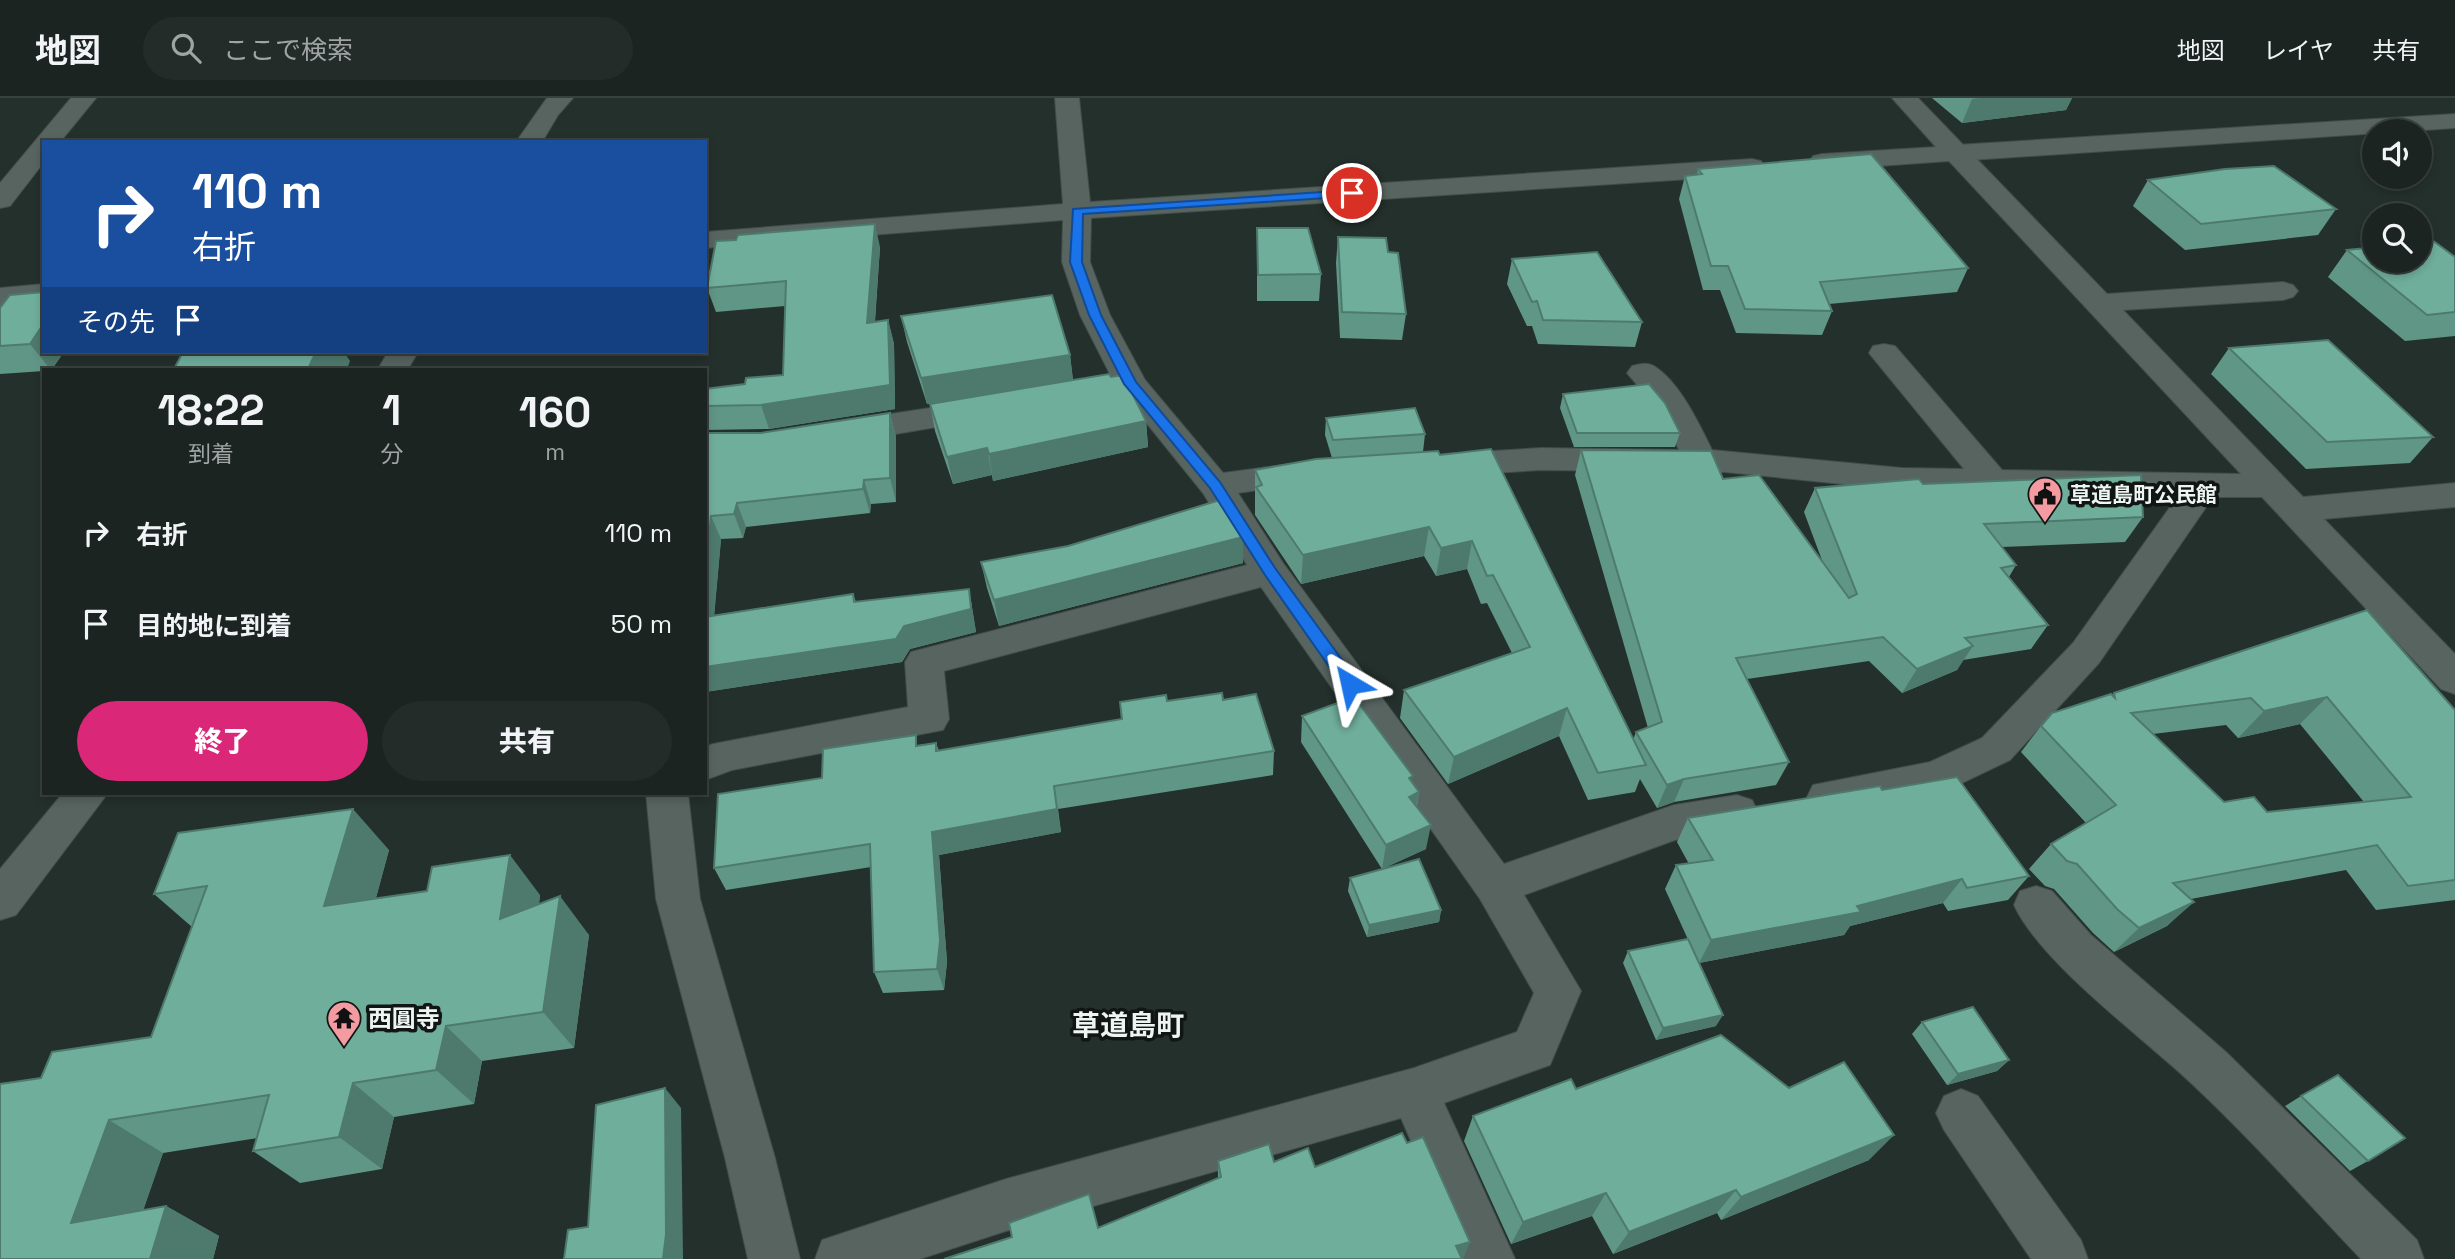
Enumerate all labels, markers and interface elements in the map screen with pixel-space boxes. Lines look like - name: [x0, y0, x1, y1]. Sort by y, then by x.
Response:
- search box: [143, 17, 633, 80]
- icon: search: [167, 29, 205, 67]
- text: 地図: [35, 30, 101, 72]
- text: ここで検索: [223, 33, 353, 67]
- text: 地図: [2177, 35, 2225, 66]
- text: レイヤ: [2263, 35, 2334, 66]
- text: 共有: [2372, 35, 2420, 66]
- map controls: [2362, 119, 2432, 273]
- button: sound: [2362, 119, 2432, 189]
- text: 110 m: [192, 160, 322, 222]
- pin: [1322, 163, 1382, 223]
- icon: right: [77, 168, 168, 259]
- icon: arrive: [1333, 174, 1371, 212]
- button: search: [2362, 203, 2432, 273]
- text: 右折: [192, 227, 256, 267]
- icon: arrive: [169, 301, 207, 339]
- text: その先: [77, 305, 155, 339]
- text: 18:22: [158, 384, 264, 437]
- text: 1: [382, 384, 401, 437]
- text: 160: [519, 386, 591, 439]
- text: m: [545, 437, 565, 467]
- text: 到着: [188, 439, 234, 469]
- text: 分: [380, 439, 403, 469]
- public building icon: 草道島町公民館: [2026, 475, 2064, 524]
- place label: 草道島町公民館: [2070, 481, 2217, 508]
- icon: right: [77, 514, 115, 552]
- text: 110 m: [605, 516, 672, 550]
- text: 右折: [136, 518, 188, 552]
- icon: arrive: [77, 605, 115, 643]
- text: 50 m: [611, 607, 672, 641]
- text: 目的地に到着: [136, 609, 292, 643]
- position arrow: [1313, 647, 1387, 721]
- button: 終了: [77, 701, 368, 781]
- button: 共有: [382, 701, 672, 781]
- temple icon: 西圓寺: [325, 999, 363, 1048]
- place label: 西圓寺: [368, 1003, 440, 1034]
- district label: 草道島町: [1072, 1007, 1184, 1043]

